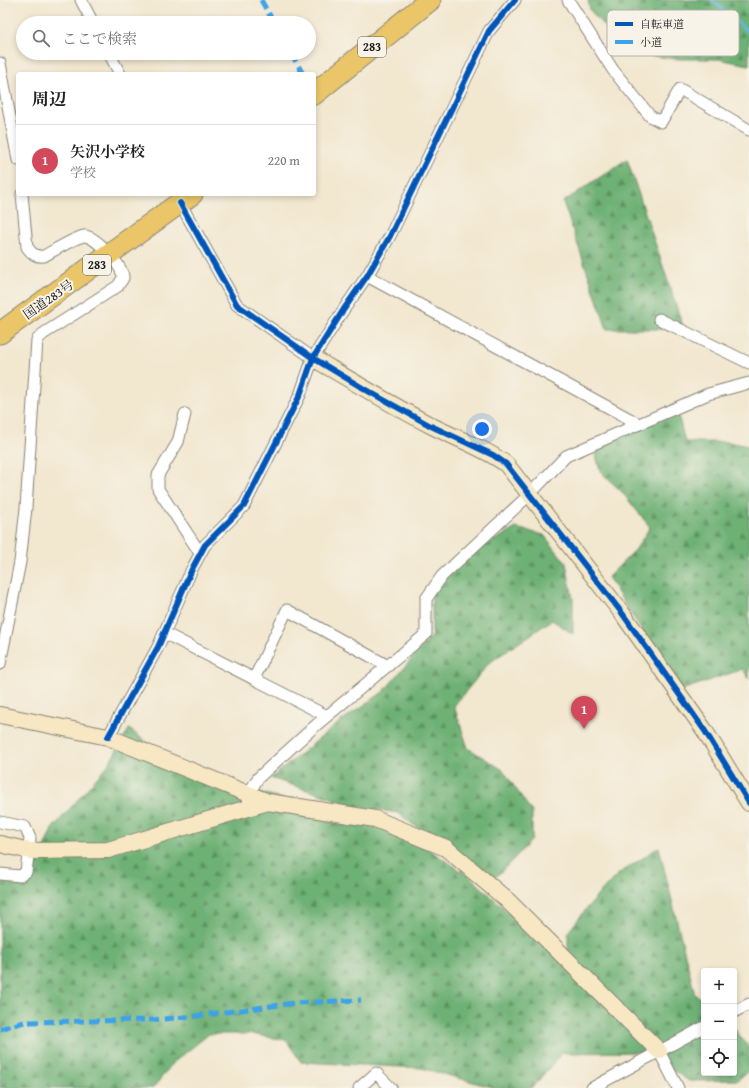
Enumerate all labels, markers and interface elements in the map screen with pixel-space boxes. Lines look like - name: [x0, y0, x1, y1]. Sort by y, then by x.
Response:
- legend: [607, 10, 739, 56]
- search box: [16, 16, 316, 60]
- text: 自転車道: [640, 16, 684, 32]
- icon: search: [30, 27, 52, 49]
- text: ここで検索: [62, 28, 137, 49]
- text: 小道: [640, 34, 662, 50]
- road number: 283: [358, 37, 386, 57]
- text: 周辺: [32, 86, 66, 111]
- text: 矢沢小学校: [70, 141, 145, 162]
- text: 1: [42, 151, 48, 170]
- text: 220 m: [268, 151, 300, 170]
- text: 学校: [70, 163, 96, 182]
- road number: 283: [83, 255, 111, 275]
- street label: 国道283号: [19, 275, 77, 324]
- your location: [472, 419, 492, 439]
- pin: 1: [571, 696, 597, 729]
- map controls: [701, 968, 737, 1076]
- button: +: [701, 968, 737, 1004]
- button: −: [701, 1004, 737, 1040]
- button: locate: [701, 1040, 737, 1076]

